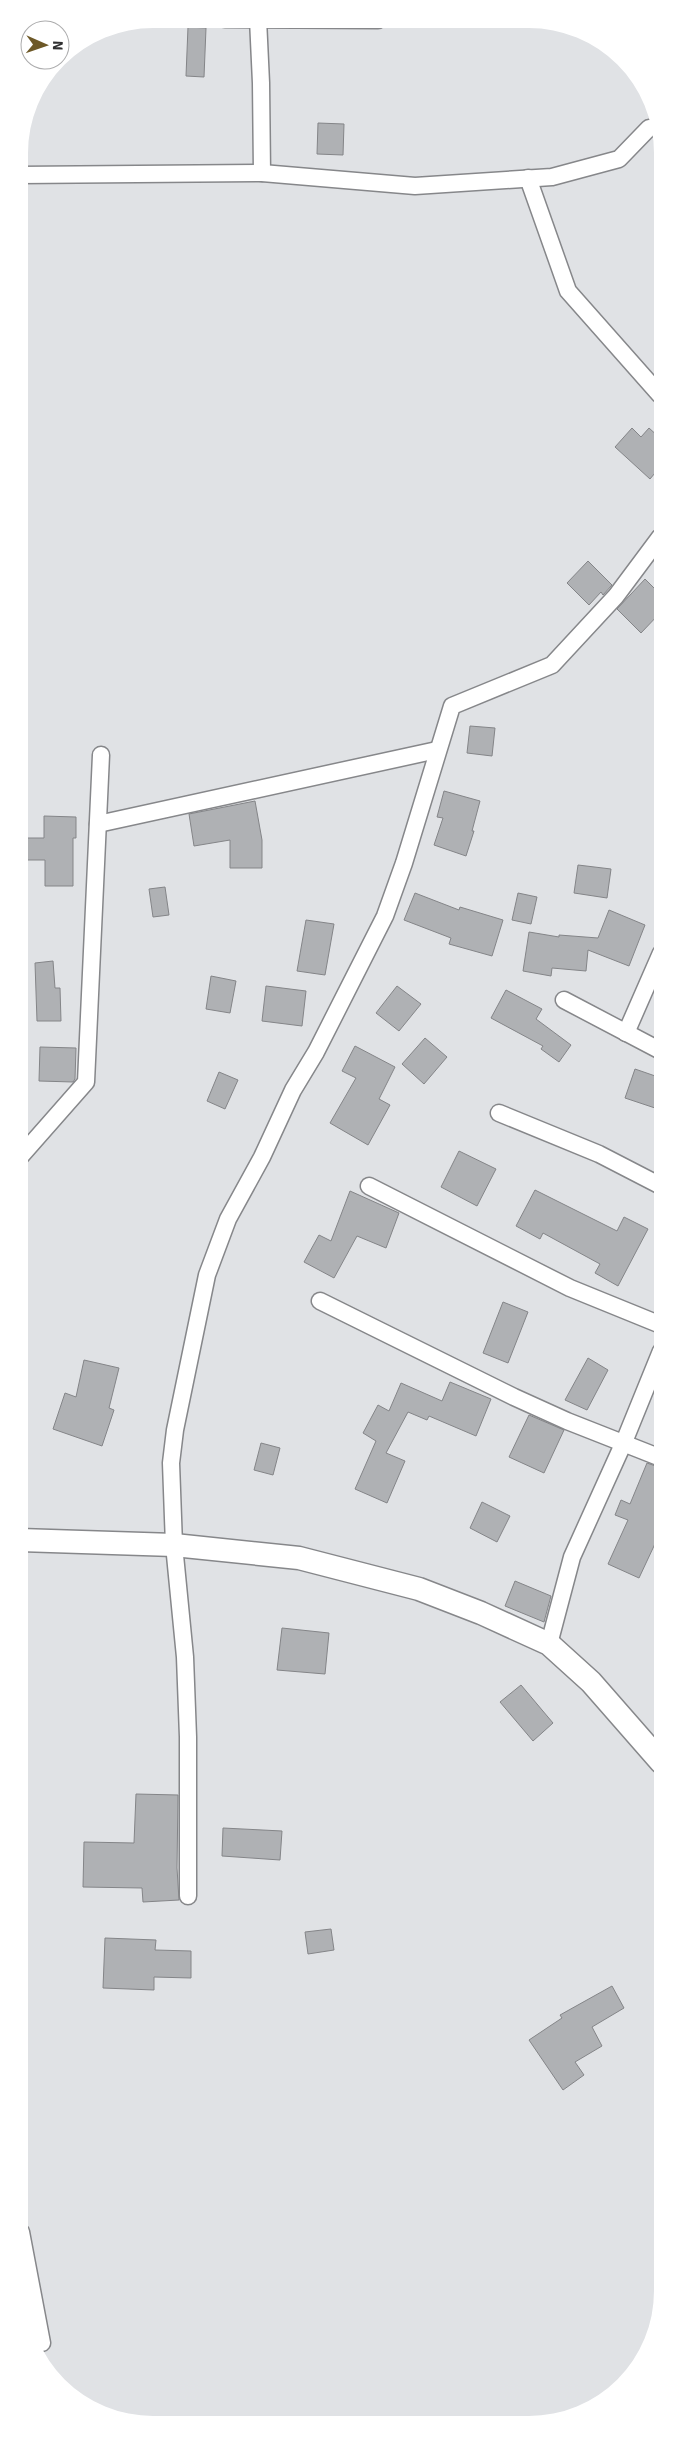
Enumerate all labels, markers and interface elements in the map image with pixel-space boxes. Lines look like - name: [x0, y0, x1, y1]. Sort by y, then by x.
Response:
- north arrow: [20, 20, 70, 70]
- text: N: [49, 40, 66, 51]

